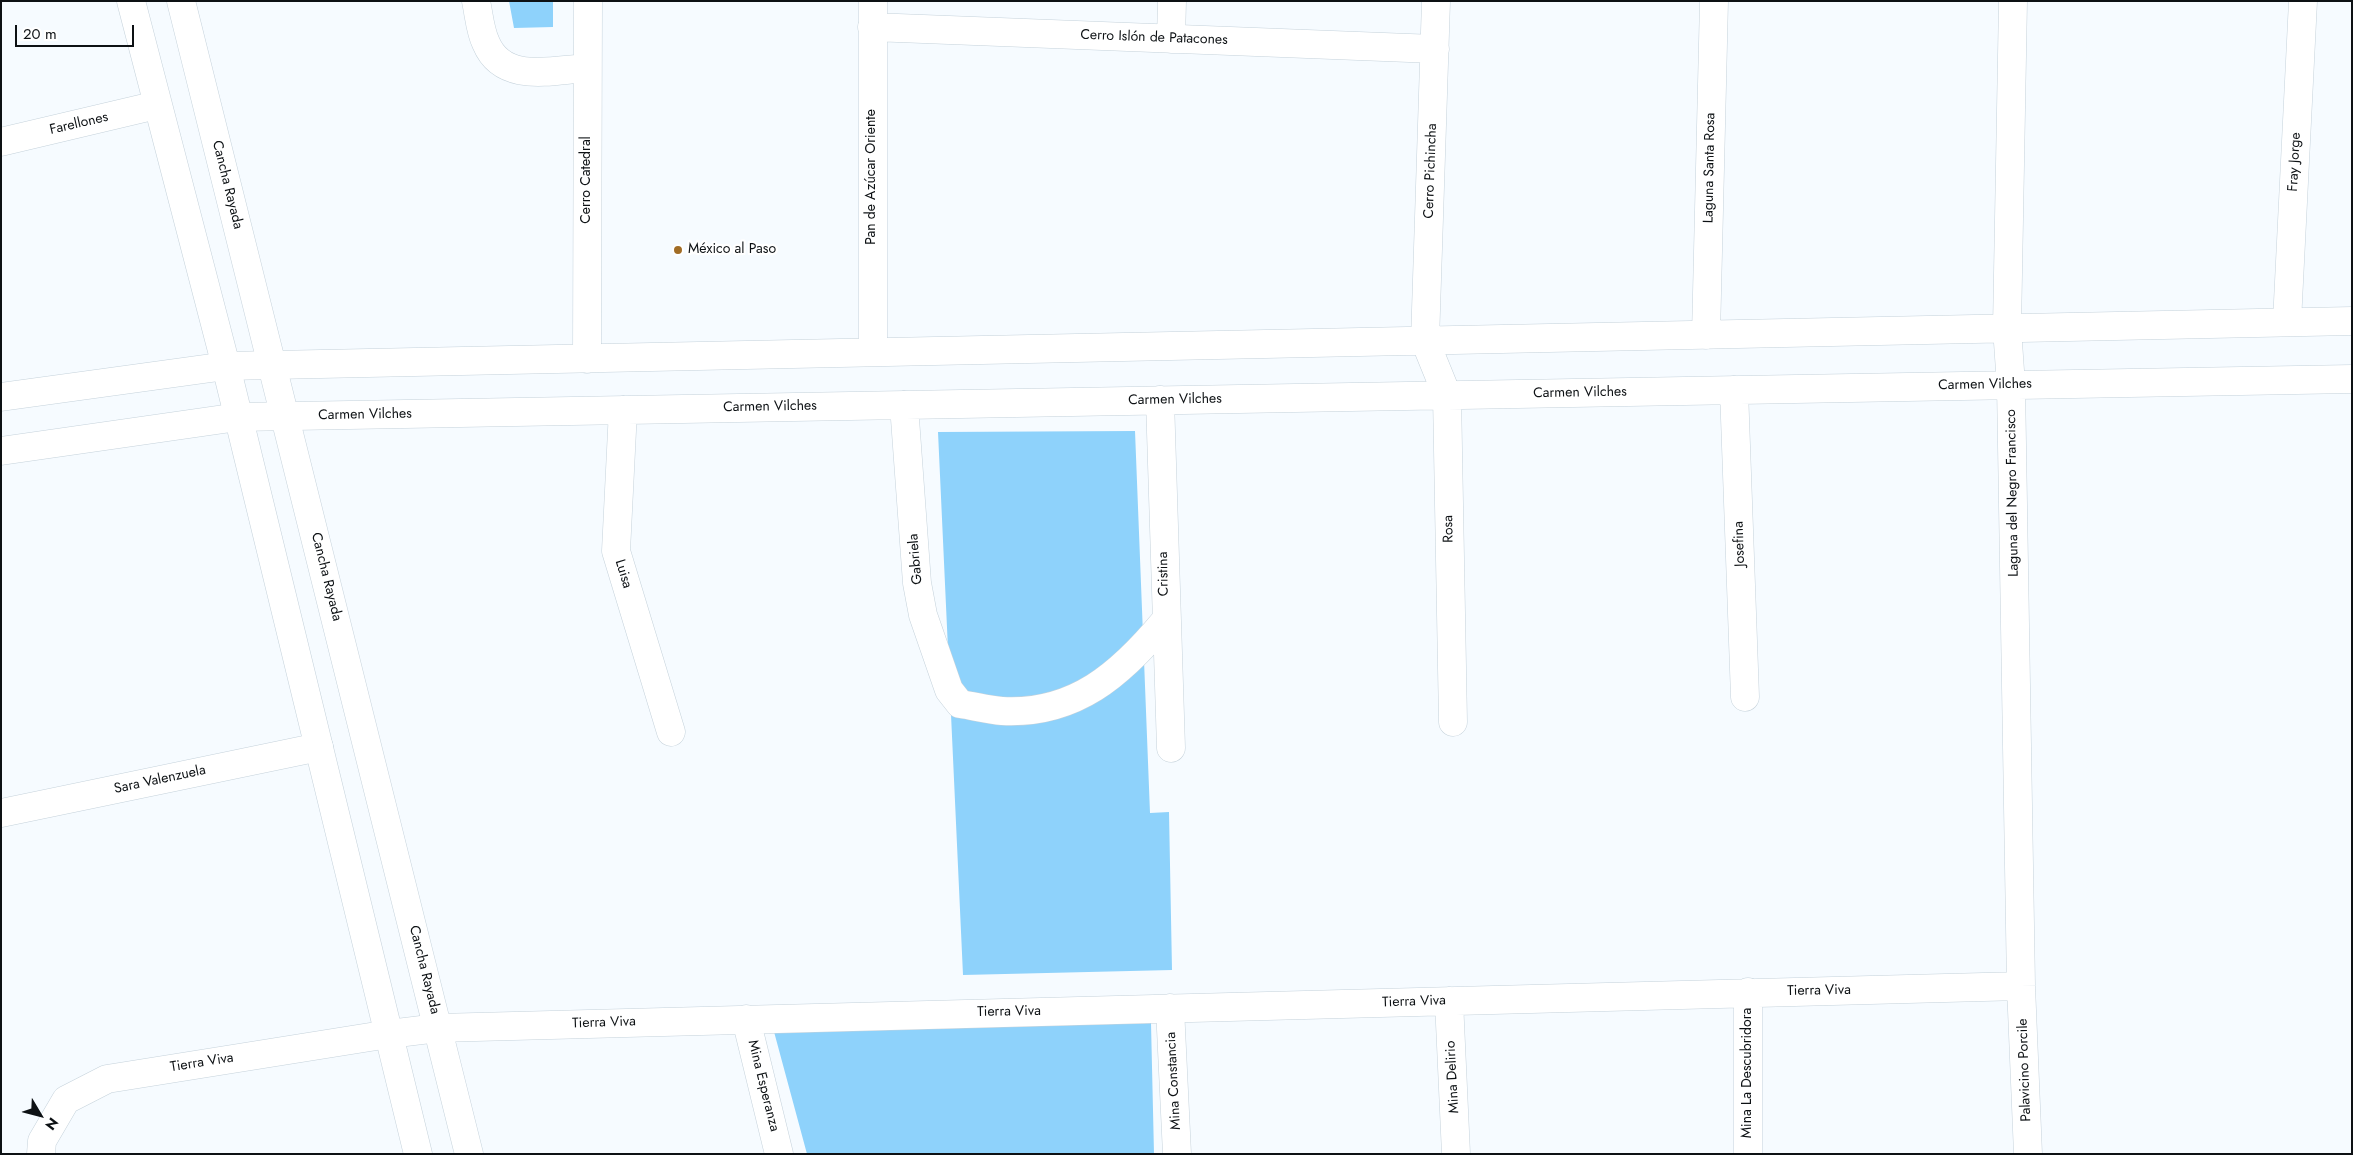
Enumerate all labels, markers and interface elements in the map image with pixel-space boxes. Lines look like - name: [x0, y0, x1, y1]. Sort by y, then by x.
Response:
- scale bar: [18, 15, 136, 47]
- text: 20 m: [23, 23, 57, 45]
- street label: Cerro Islón de Patacones: [1080, 27, 1228, 49]
- street label: Farellones: [48, 109, 110, 139]
- street label: Pan de Azúcar Oriente: [864, 109, 880, 245]
- street label: Laguna Santa Rosa: [1701, 113, 1719, 223]
- street label: Cerro Pichincha: [1421, 123, 1441, 219]
- street label: Fray Jorge: [2285, 132, 2305, 192]
- street label: Cerro Catedral: [579, 136, 595, 224]
- street label: Cancha Rayada: [208, 139, 246, 231]
- place label: México al Paso: [688, 242, 776, 258]
- marker: México al Paso: [672, 244, 684, 256]
- street label: Carmen Vilches: [1938, 376, 2032, 394]
- street label: Carmen Vilches: [1533, 384, 1627, 402]
- street label: Carmen Vilches: [1128, 391, 1222, 409]
- street label: Carmen Vilches: [723, 398, 817, 416]
- street label: Carmen Vilches: [318, 406, 412, 424]
- street label: Laguna del Negro Francisco: [2003, 409, 2023, 577]
- street label: Rosa: [1440, 515, 1458, 543]
- street label: Josefina: [1731, 521, 1749, 567]
- street label: Cancha Rayada: [307, 531, 345, 623]
- street label: Gabriela: [905, 533, 927, 585]
- street label: Cristina: [1155, 551, 1173, 597]
- street label: Luisa: [611, 557, 635, 591]
- street label: Sara Valenzuela: [113, 762, 207, 798]
- street label: Cancha Rayada: [405, 924, 443, 1016]
- street label: Tierra Viva: [1787, 982, 1851, 1000]
- street label: Tierra Viva: [1382, 992, 1446, 1012]
- street label: Tierra Viva: [977, 1003, 1041, 1021]
- street label: Mina La Descubridora: [1740, 1008, 1756, 1138]
- street label: Tierra Viva: [572, 1013, 636, 1033]
- street label: Palavicino Porcile: [2015, 1018, 2035, 1122]
- street label: Mina Constancia: [1163, 1032, 1185, 1130]
- street label: Mina Esperanza: [743, 1038, 783, 1134]
- street label: Mina Delirio: [1443, 1040, 1463, 1114]
- street label: Tierra Viva: [169, 1050, 235, 1076]
- north arrow: [15, 1090, 65, 1140]
- text: N: [41, 1114, 63, 1134]

